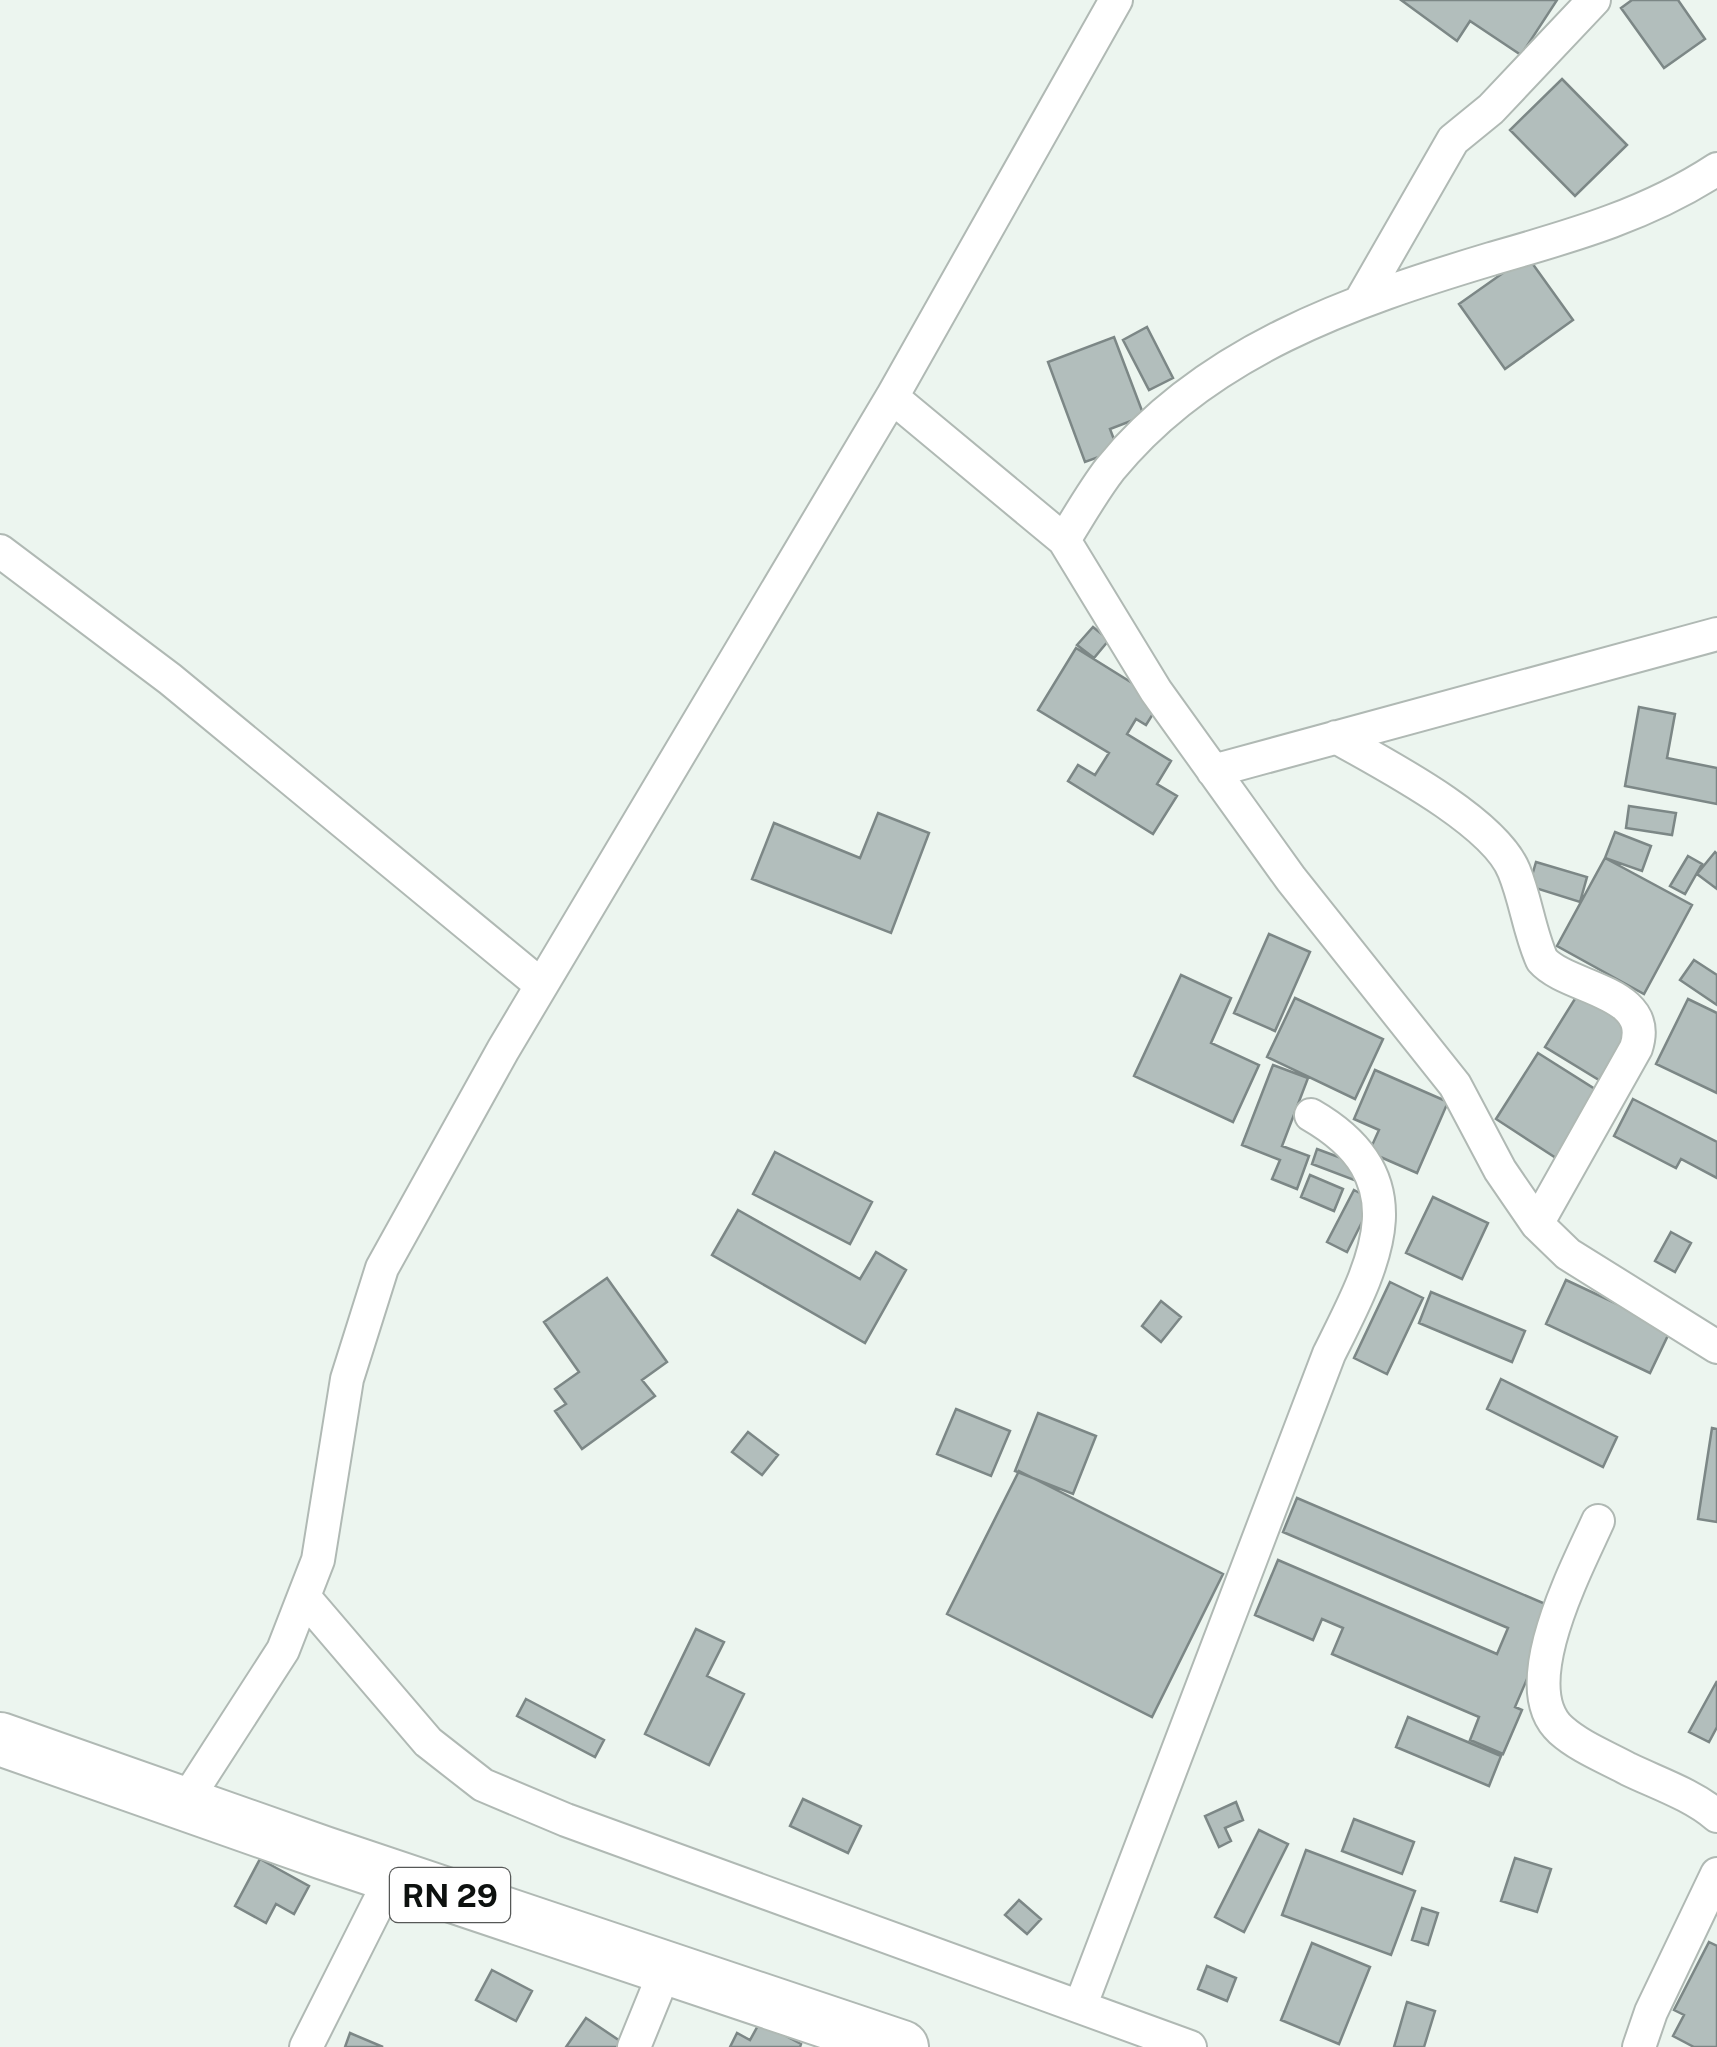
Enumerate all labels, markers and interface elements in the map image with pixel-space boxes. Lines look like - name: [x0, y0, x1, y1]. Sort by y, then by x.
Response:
- road number: RN 29: [390, 1868, 510, 1922]

